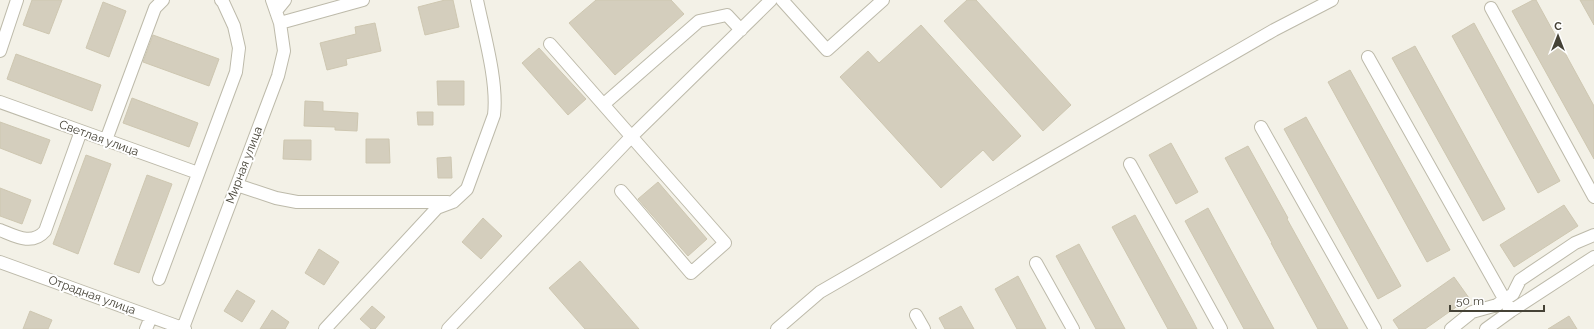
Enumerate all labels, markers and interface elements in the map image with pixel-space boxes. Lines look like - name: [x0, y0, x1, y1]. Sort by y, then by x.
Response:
- north arrow: [1538, 16, 1578, 56]
- text: С: [1554, 20, 1562, 33]
- street label: Светлая улица: [57, 117, 141, 159]
- street label: Мирная улица: [223, 124, 265, 206]
- street label: Отрадная улица: [46, 273, 138, 317]
- scale bar: [1450, 287, 1544, 313]
- text: 50 m: [1456, 294, 1484, 308]

